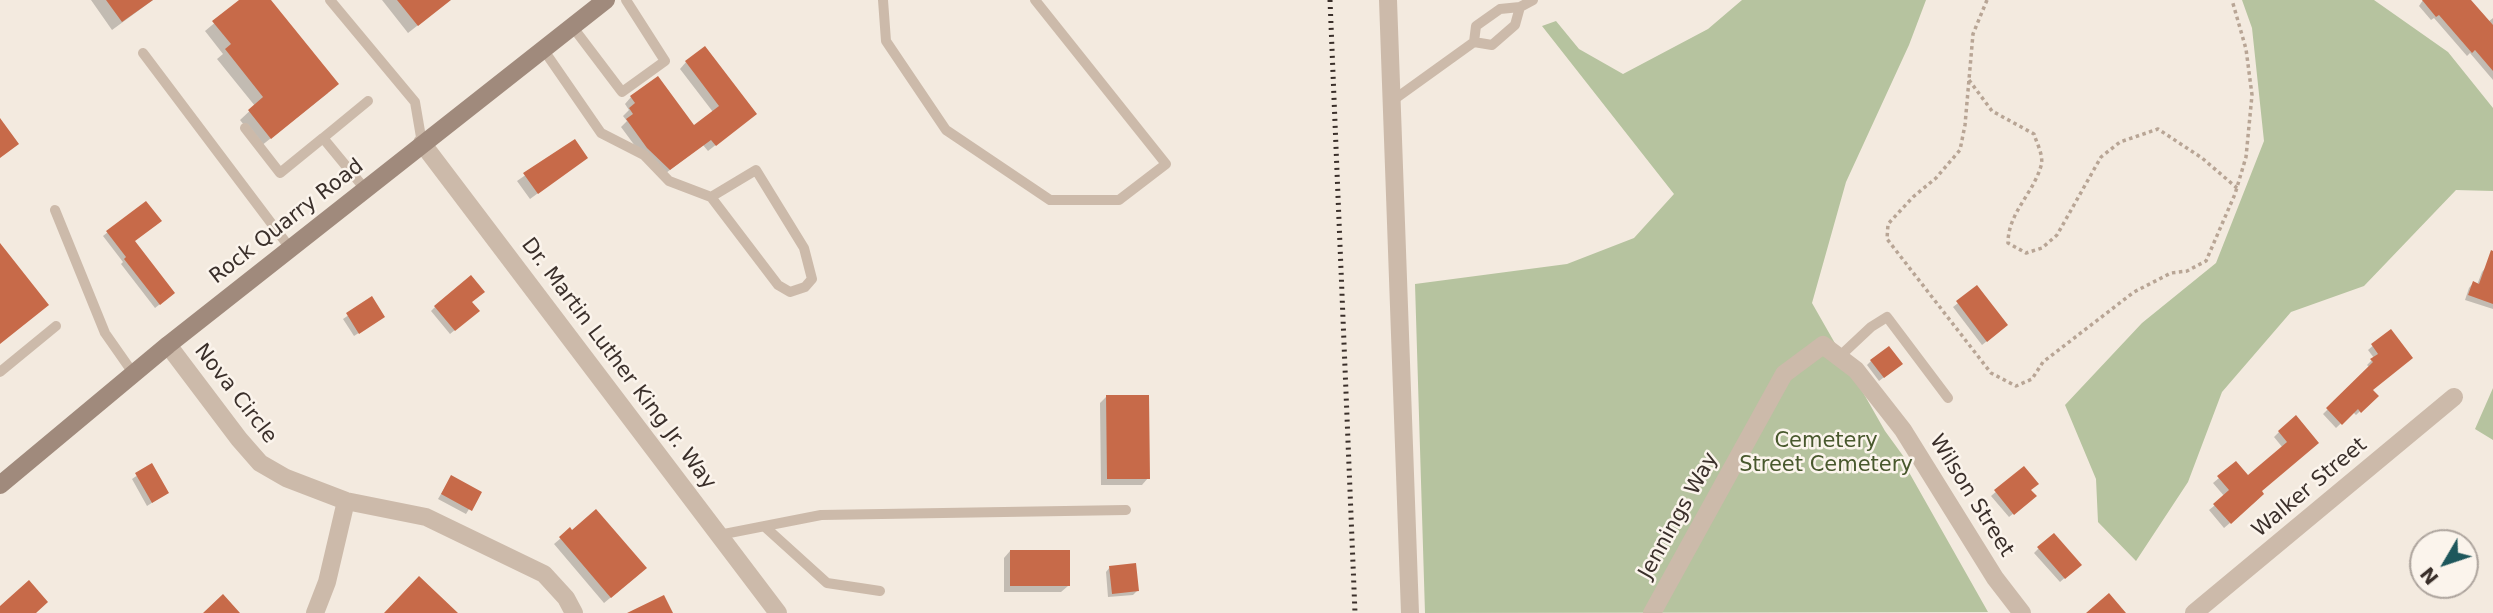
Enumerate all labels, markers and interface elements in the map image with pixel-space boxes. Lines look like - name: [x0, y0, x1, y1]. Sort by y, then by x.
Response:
- street label: Rock Quarry Road: [205, 154, 369, 290]
- street label: Dr. Martin Luther King Jr. Way: [515, 233, 721, 495]
- street label: Nova Circle: [188, 339, 282, 449]
- park label: Cemetery Street Cemetery: [1739, 429, 1913, 479]
- street label: Wilson Street: [1923, 430, 2019, 562]
- street label: Walker Street: [2248, 433, 2372, 543]
- street label: Jennings Way: [1634, 448, 1724, 584]
- north arrow: [2409, 529, 2479, 599]
- text: N: [2416, 563, 2443, 589]

